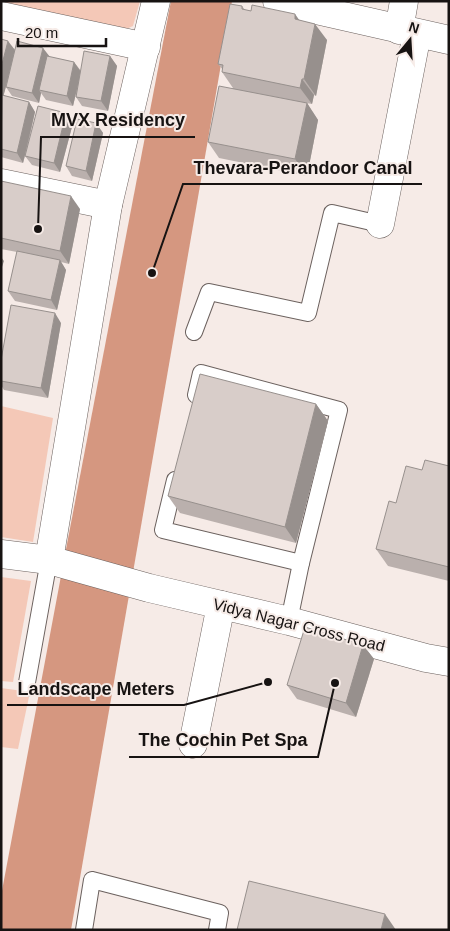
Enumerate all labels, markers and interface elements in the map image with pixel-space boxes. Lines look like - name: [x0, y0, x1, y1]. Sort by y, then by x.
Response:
- scale bar: [18, 15, 105, 47]
- north arrow: [385, 15, 435, 65]
- text: N: [407, 18, 421, 37]
- text: 20 m: [25, 24, 58, 41]
- callout: MVX Residency: [41, 104, 195, 137]
- text: MVX Residency: [51, 110, 185, 130]
- callout: Thevara-Perandoor Canal: [183, 151, 422, 184]
- text: Thevara-Perandoor Canal: [193, 158, 413, 178]
- street label: Vidya Nagar Cross Road: [211, 595, 387, 655]
- callout: Landscape Meters: [7, 672, 184, 705]
- text: Landscape Meters: [17, 679, 175, 699]
- callout: The Cochin Pet Spa: [129, 724, 318, 757]
- text: The Cochin Pet Spa: [138, 730, 308, 750]

